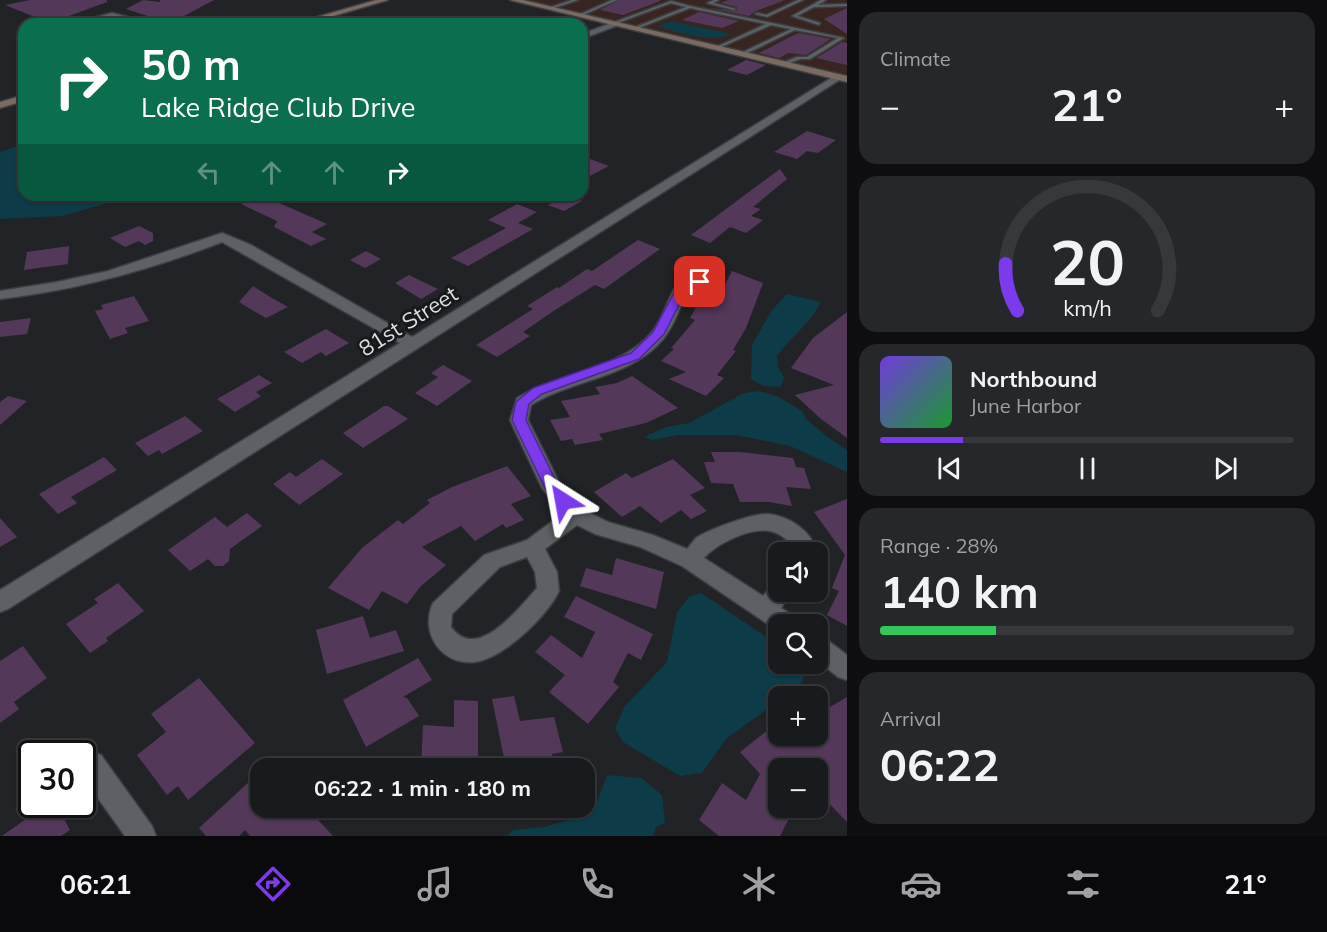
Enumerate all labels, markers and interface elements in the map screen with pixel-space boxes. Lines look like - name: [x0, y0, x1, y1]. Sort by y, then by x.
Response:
- text: 50 m: [141, 38, 241, 91]
- icon: right: [42, 42, 120, 120]
- text: Climate: [880, 46, 951, 71]
- text: 21°: [1051, 76, 1123, 132]
- text: −: [880, 85, 900, 126]
- text: +: [1274, 85, 1294, 126]
- text: Lake Ridge Club Drive: [141, 90, 415, 124]
- icon: left: [192, 156, 225, 189]
- icon: ahead: [255, 156, 288, 189]
- icon: ahead: [318, 156, 351, 189]
- icon: right: [381, 156, 414, 189]
- text: 20: [1050, 222, 1124, 301]
- pin: [674, 256, 725, 307]
- icon: arrive: [683, 265, 716, 298]
- street label: 81st Street: [353, 279, 463, 362]
- text: km/h: [1063, 294, 1111, 321]
- text: Northbound: [970, 365, 1097, 393]
- text: June Harbor: [970, 393, 1081, 418]
- icon: previous: [933, 452, 966, 485]
- icon: pause: [1071, 452, 1104, 485]
- icon: next: [1209, 452, 1242, 485]
- position arrow: [531, 469, 595, 533]
- text: Range · 28%: [880, 533, 998, 558]
- map controls: [768, 542, 828, 818]
- button: sound: [768, 542, 828, 602]
- text: 140 km: [880, 563, 1039, 619]
- button: search: [768, 614, 828, 674]
- button: +: [768, 686, 828, 746]
- text: Arrival: [880, 706, 941, 731]
- text: 06:22: [880, 736, 999, 792]
- speed limit sign: 30: [18, 740, 96, 818]
- button: −: [768, 758, 828, 818]
- text: 06:22 · 1 min · 180 m: [314, 774, 531, 802]
- icon: directions: [252, 863, 294, 905]
- icon: music: [414, 863, 456, 905]
- icon: phone: [576, 863, 618, 905]
- icon: climate: [738, 863, 780, 905]
- icon: car: [900, 863, 942, 905]
- icon: filters: [1062, 863, 1104, 905]
- text: 06:21: [60, 867, 132, 901]
- text: 21°: [1224, 867, 1267, 901]

